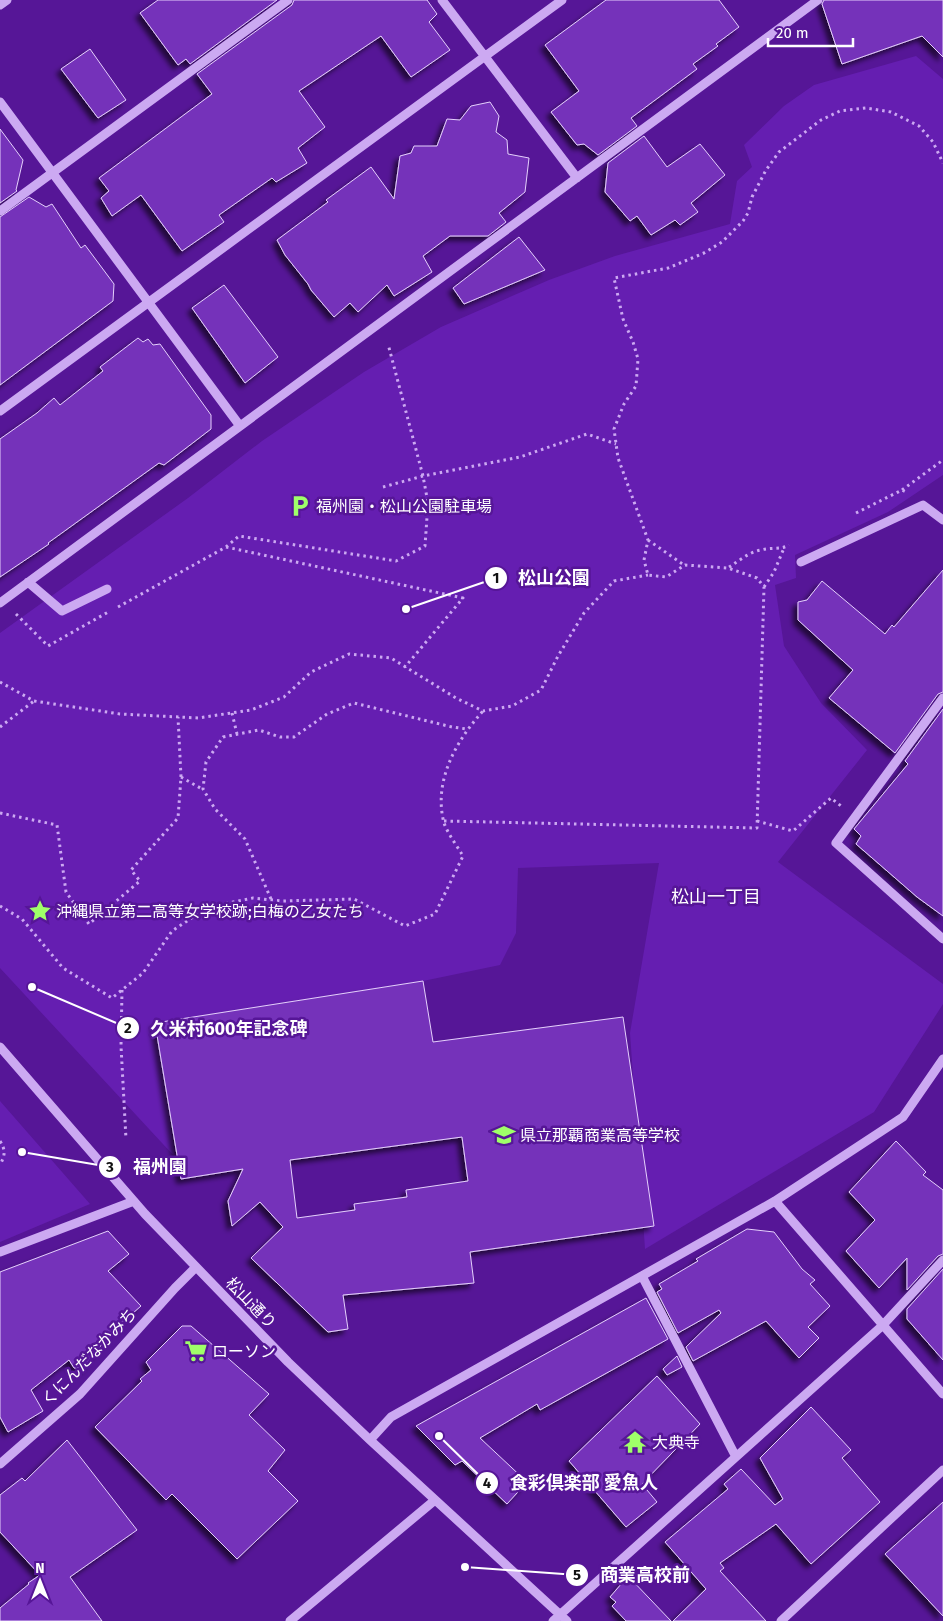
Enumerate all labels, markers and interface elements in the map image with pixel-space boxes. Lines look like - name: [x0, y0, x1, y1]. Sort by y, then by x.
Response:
- scale bar: [768, 15, 853, 47]
- text: 20 m: [776, 24, 809, 42]
- parking icon: 福州園・松山公園駐車場: [287, 493, 313, 519]
- place label: 福州園・松山公園駐車場: [316, 497, 492, 516]
- callout: 松山公園: [483, 561, 600, 594]
- text: 松山公園: [518, 567, 590, 589]
- text: 1: [493, 569, 499, 587]
- district label: 松山一丁目: [671, 886, 761, 908]
- place icon: 沖縄県立第二高等女学校跡;白梅の乙女たち: [27, 898, 53, 924]
- place label: 沖縄県立第二高等女学校跡;白梅の乙女たち: [56, 902, 364, 921]
- callout: 久米村600年記念碑: [115, 1012, 317, 1045]
- text: 久米村600年記念碑: [150, 1018, 308, 1040]
- text: 2: [124, 1019, 132, 1037]
- school or university icon: 県立那覇商業高等学校: [491, 1122, 517, 1148]
- place label: 県立那覇商業高等学校: [520, 1126, 680, 1145]
- callout: 福州園: [98, 1150, 197, 1183]
- text: 福州園: [133, 1156, 187, 1178]
- text: 3: [105, 1158, 114, 1176]
- street label: 松山通り: [222, 1273, 280, 1333]
- street label: くにんだなかみち: [38, 1304, 140, 1410]
- supermarket icon: ローソン: [183, 1338, 209, 1364]
- place label: ローソン: [212, 1342, 276, 1361]
- temple icon: 大典寺: [622, 1429, 648, 1455]
- place label: 大典寺: [652, 1433, 700, 1452]
- callout: 食彩倶楽部 愛魚人: [475, 1467, 668, 1500]
- text: 食彩倶楽部 愛魚人: [510, 1472, 658, 1494]
- text: 4: [483, 1474, 492, 1492]
- north arrow: [15, 1556, 65, 1606]
- callout: 商業高校前: [565, 1558, 700, 1591]
- text: N: [35, 1560, 45, 1577]
- text: 商業高校前: [600, 1564, 690, 1586]
- text: 5: [573, 1566, 581, 1584]

